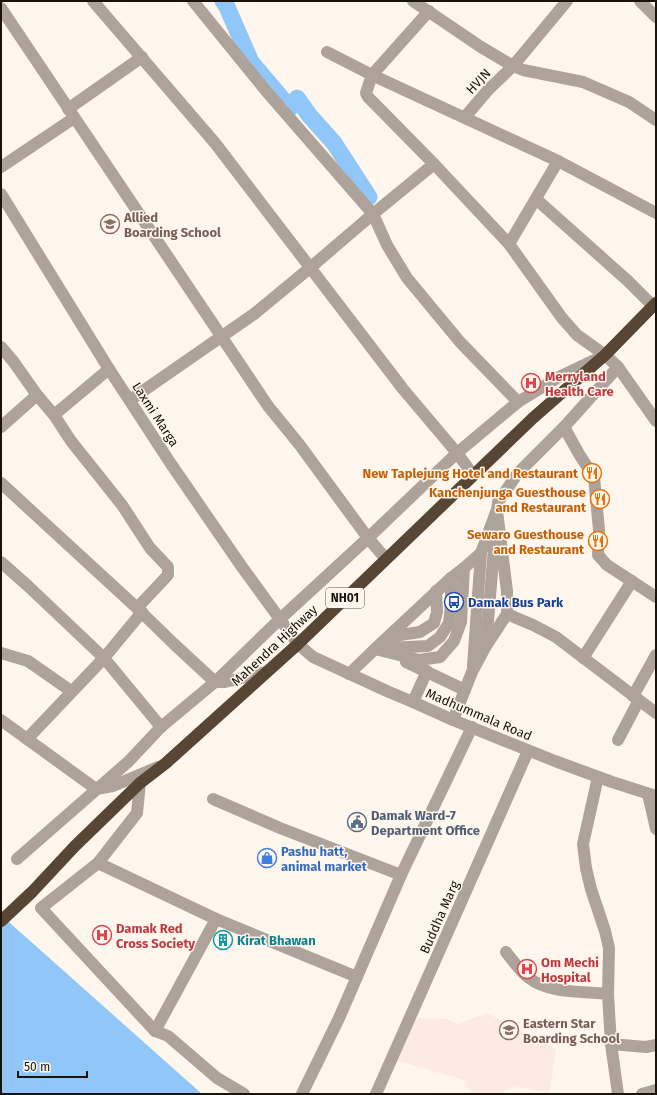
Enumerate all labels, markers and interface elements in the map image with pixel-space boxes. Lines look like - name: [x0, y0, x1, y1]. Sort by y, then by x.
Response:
- street label: HVJN: [463, 66, 494, 97]
- place label: Allied Boarding School: [123, 210, 221, 240]
- school or university icon: Allied Boarding School: [99, 213, 121, 235]
- place label: Merryland Health Care: [545, 369, 614, 399]
- hospital icon: Merryland Health Care: [520, 372, 542, 394]
- street label: Laxmi Marga: [129, 379, 182, 449]
- restaurant icon: New Taplejung Hotel and Restaurant: [581, 462, 603, 484]
- place label: New Taplejung Hotel and Restaurant: [363, 466, 579, 481]
- place label: Kanchenjunga Guesthouse and Restaurant: [429, 485, 587, 515]
- restaurant icon: Kanchenjunga Guesthouse and Restaurant: [589, 488, 611, 510]
- place label: Sewaro Guesthouse and Restaurant: [467, 527, 585, 557]
- restaurant icon: Sewaro Guesthouse and Restaurant: [587, 530, 609, 552]
- road number: NH01: [326, 588, 364, 608]
- bus stop icon: Damak Bus Park: [443, 591, 465, 613]
- place label: Damak Bus Park: [468, 595, 564, 610]
- street label: Mahendra Highway: [228, 601, 321, 689]
- street label: Madhummala Road: [424, 685, 534, 744]
- place label: Damak Ward-7 Department Office: [371, 808, 480, 838]
- public building icon: Damak Ward-7 Department Office: [346, 811, 368, 833]
- place label: Pashu hatt, animal market: [281, 844, 368, 874]
- shop icon: Pashu hatt, animal market: [256, 847, 278, 869]
- street label: Buddha Marg: [417, 878, 462, 956]
- place label: Damak Red Cross Society: [116, 921, 195, 951]
- hospital icon: Damak Red Cross Society: [91, 924, 113, 946]
- building icon: Kirat Bhawan: [212, 929, 234, 951]
- place label: Kirat Bhawan: [237, 933, 316, 948]
- place label: Om Mechi Hospital: [541, 955, 599, 985]
- hospital icon: Om Mechi Hospital: [516, 958, 538, 980]
- place label: Eastern Star Boarding School: [523, 1016, 620, 1046]
- school or university icon: Eastern Star Boarding School: [498, 1019, 520, 1041]
- scale bar: [18, 1053, 87, 1079]
- text: 50 m: [24, 1060, 50, 1074]

